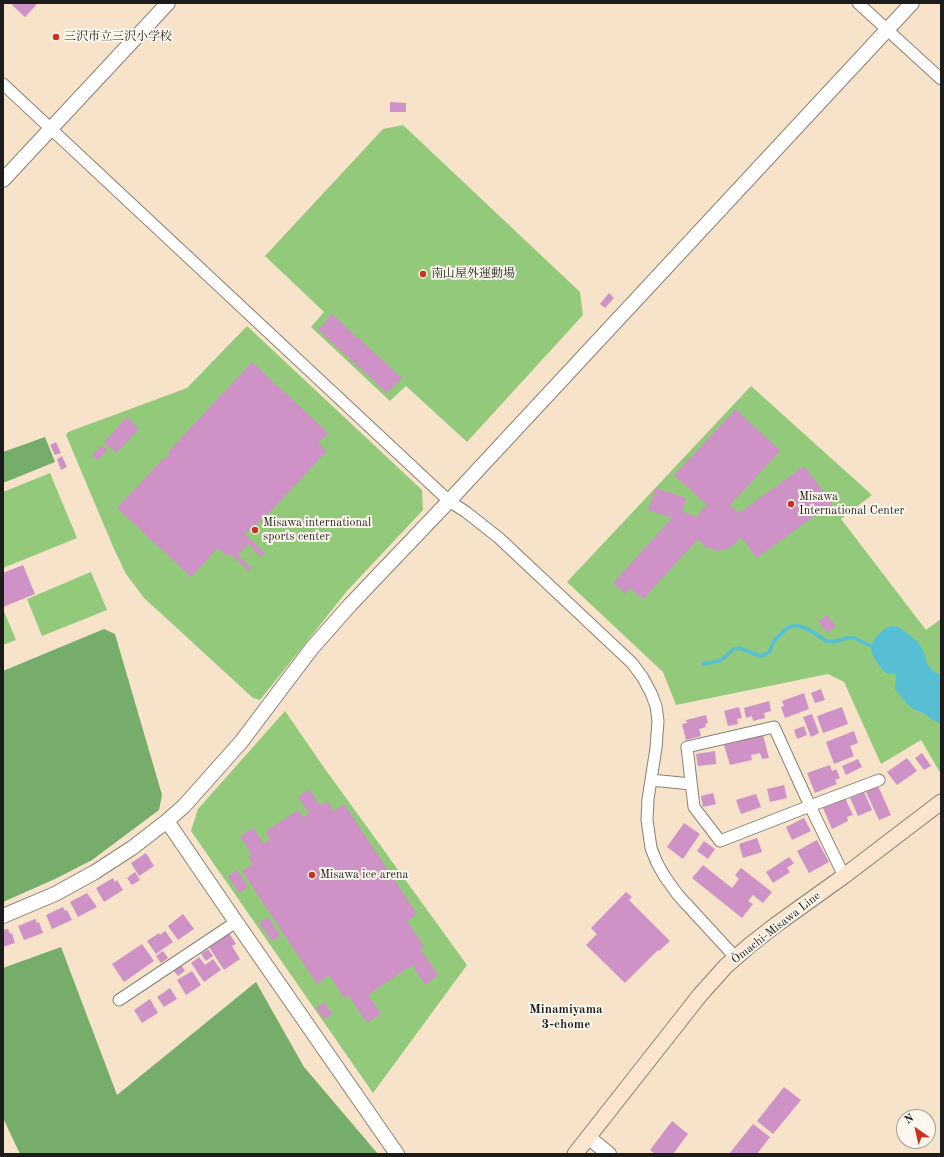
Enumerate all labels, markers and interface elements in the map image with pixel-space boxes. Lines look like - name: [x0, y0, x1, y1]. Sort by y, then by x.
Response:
- place label: 三沢市立三沢小学校: [64, 30, 172, 44]
- marker: 三沢市立三沢小学校: [51, 32, 61, 42]
- place label: 南山屋外運動場: [431, 267, 515, 281]
- marker: 南山屋外運動場: [418, 269, 428, 279]
- place label: Misawa International Center: [799, 490, 904, 518]
- marker: Misawa International Center: [786, 499, 796, 509]
- place label: Misawa international sports center: [263, 516, 371, 544]
- marker: Misawa international sports center: [250, 525, 260, 535]
- place label: Misawa ice arena: [320, 868, 408, 882]
- marker: Misawa ice arena: [307, 870, 317, 880]
- street label: Ōmachi-Misawa Line: [729, 889, 823, 967]
- district label: Minamiyama 3-chome: [529, 1002, 603, 1033]
- north arrow: [896, 1109, 936, 1149]
- text: N: [903, 1113, 916, 1126]

